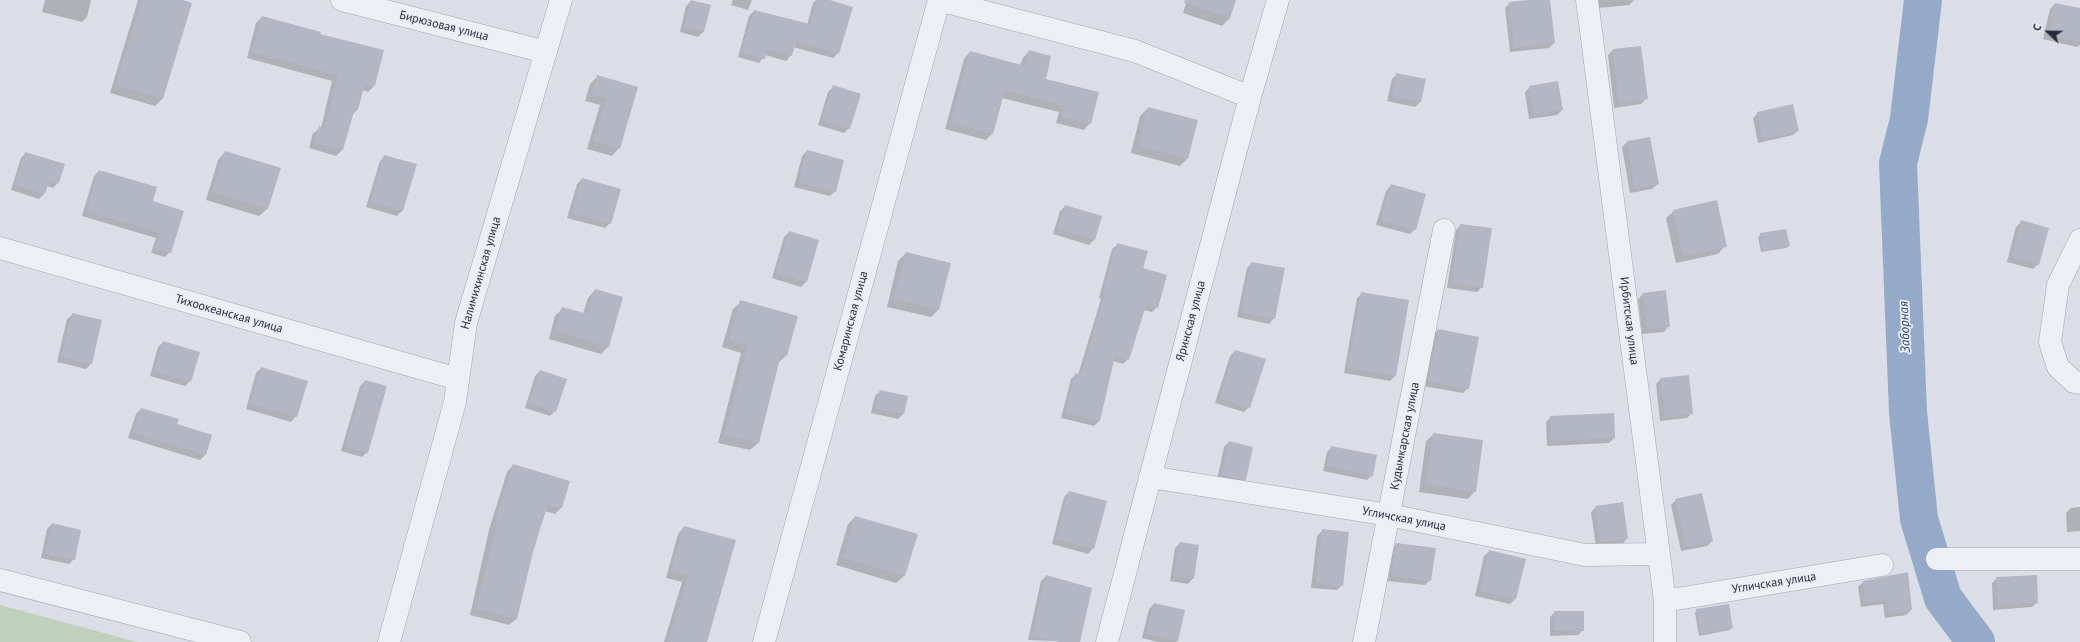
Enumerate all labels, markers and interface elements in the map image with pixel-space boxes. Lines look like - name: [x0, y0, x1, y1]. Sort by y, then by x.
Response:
- street label: Бирюзовая улица: [398, 8, 490, 44]
- north arrow: [2028, 12, 2068, 52]
- text: С: [2029, 22, 2045, 33]
- street label: Налимихинская улица: [458, 215, 504, 331]
- street label: Комаринская улица: [831, 270, 871, 372]
- street label: Ирбитская улица: [1616, 276, 1642, 366]
- street label: Яринская улица: [1173, 279, 1209, 363]
- street label: Тихоокеанская улица: [173, 292, 285, 336]
- water label: Заборная: [1896, 301, 1914, 353]
- street label: Кудымкарская улица: [1387, 381, 1423, 491]
- street label: Угличская улица: [1361, 504, 1447, 534]
- street label: Угличская улица: [1731, 569, 1817, 597]

